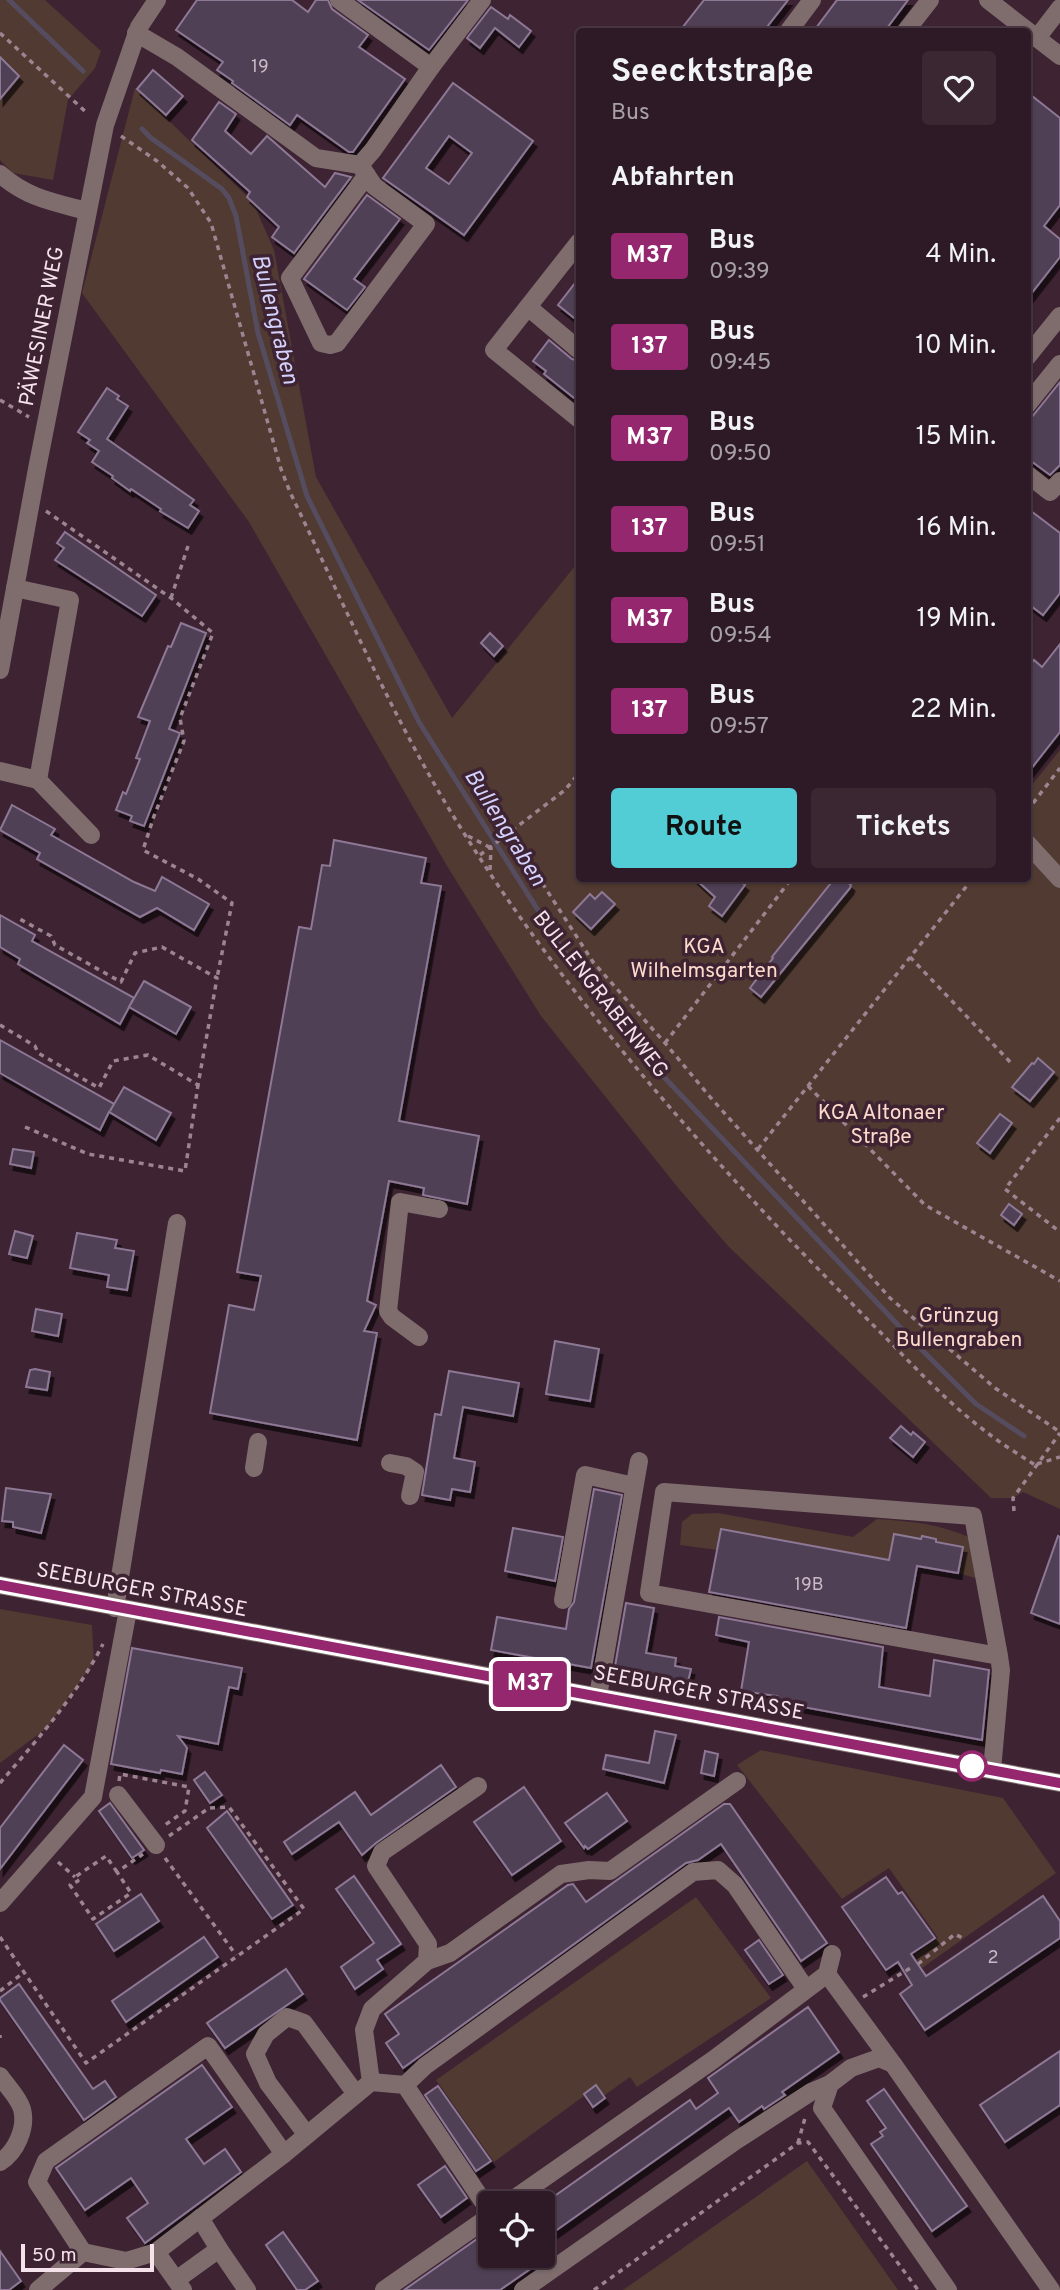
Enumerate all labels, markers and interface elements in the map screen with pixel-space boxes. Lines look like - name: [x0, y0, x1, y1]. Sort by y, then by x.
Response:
- button: heart: [922, 51, 996, 125]
- text: Seecktstraße: [611, 52, 814, 94]
- house number: 19: [251, 56, 269, 79]
- text: Bus: [611, 99, 650, 128]
- text: Abfahrten: [611, 162, 735, 195]
- text: Bus: [709, 225, 755, 258]
- text: 4 Min.: [926, 239, 996, 272]
- text: M37: [626, 241, 673, 271]
- street label: PÄWESINER WEG: [14, 244, 71, 408]
- water label: Bullengraben: [243, 252, 304, 388]
- text: 09:39: [709, 258, 770, 287]
- text: Bus: [709, 316, 755, 349]
- text: 10 Min.: [915, 330, 996, 363]
- text: 137: [631, 332, 668, 362]
- text: 09:45: [709, 349, 771, 378]
- text: Bus: [709, 407, 755, 440]
- text: 15 Min.: [916, 421, 996, 454]
- text: M37: [626, 423, 673, 453]
- text: 09:50: [709, 440, 772, 469]
- text: Bus: [709, 498, 755, 531]
- text: 16 Min.: [916, 512, 996, 545]
- text: 137: [631, 514, 668, 544]
- text: 09:51: [709, 531, 766, 560]
- text: Bus: [709, 589, 755, 622]
- text: 19 Min.: [916, 603, 996, 636]
- text: M37: [626, 605, 673, 635]
- text: 09:54: [709, 622, 772, 651]
- text: Bus: [709, 680, 755, 713]
- text: 22 Min.: [910, 694, 996, 727]
- text: 137: [631, 696, 668, 726]
- text: 09:57: [709, 713, 769, 742]
- water label: Bullengraben: [456, 764, 552, 893]
- button: Route: [611, 788, 797, 868]
- button: Tickets: [811, 788, 996, 868]
- street label: BULLENGRABENWEG: [526, 906, 674, 1084]
- park label: KGA Wilhelmsgarten: [630, 934, 778, 985]
- park label: KGA Altonaer Straße: [818, 1100, 944, 1151]
- park label: Grünzug Bullengraben: [896, 1303, 1022, 1354]
- street label: SEEBURGER STRASSE: [34, 1557, 250, 1624]
- house number: 19B: [794, 1574, 824, 1597]
- street label: SEEBURGER STRASSE: [591, 1660, 807, 1727]
- line badge: M37: [490, 1661, 570, 1707]
- text: M37: [507, 1669, 553, 1699]
- unlabelled marker: [957, 1751, 987, 1781]
- house number: 2: [987, 1947, 999, 1970]
- map controls: [478, 2191, 555, 2268]
- button: locate: [478, 2191, 555, 2268]
- scale bar: [21, 2241, 154, 2273]
- text: 50 m: [32, 2244, 77, 2268]

